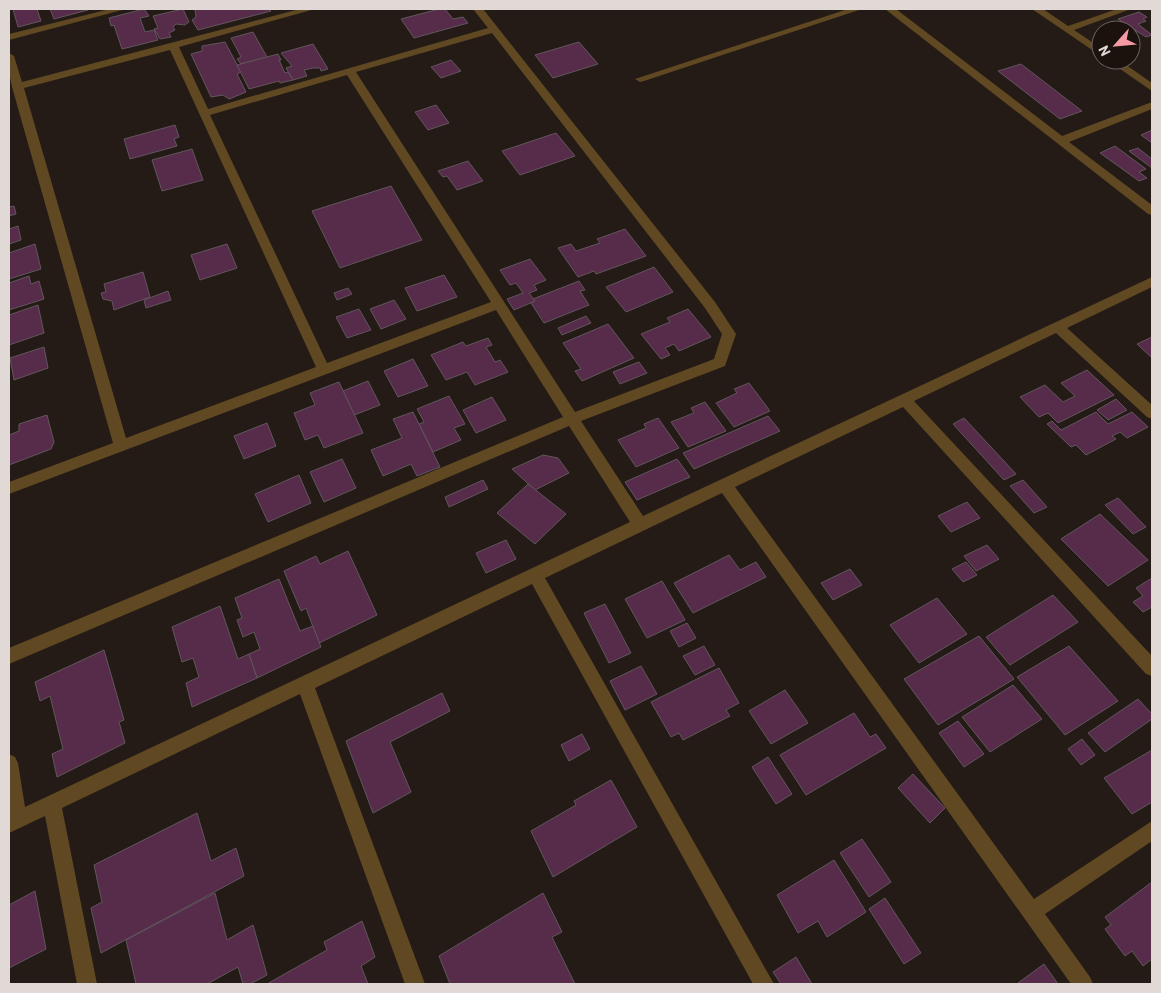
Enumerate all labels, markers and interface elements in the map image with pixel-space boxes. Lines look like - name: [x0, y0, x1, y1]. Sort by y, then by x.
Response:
- north arrow: [1091, 20, 1141, 70]
- text: N: [1094, 43, 1114, 59]

